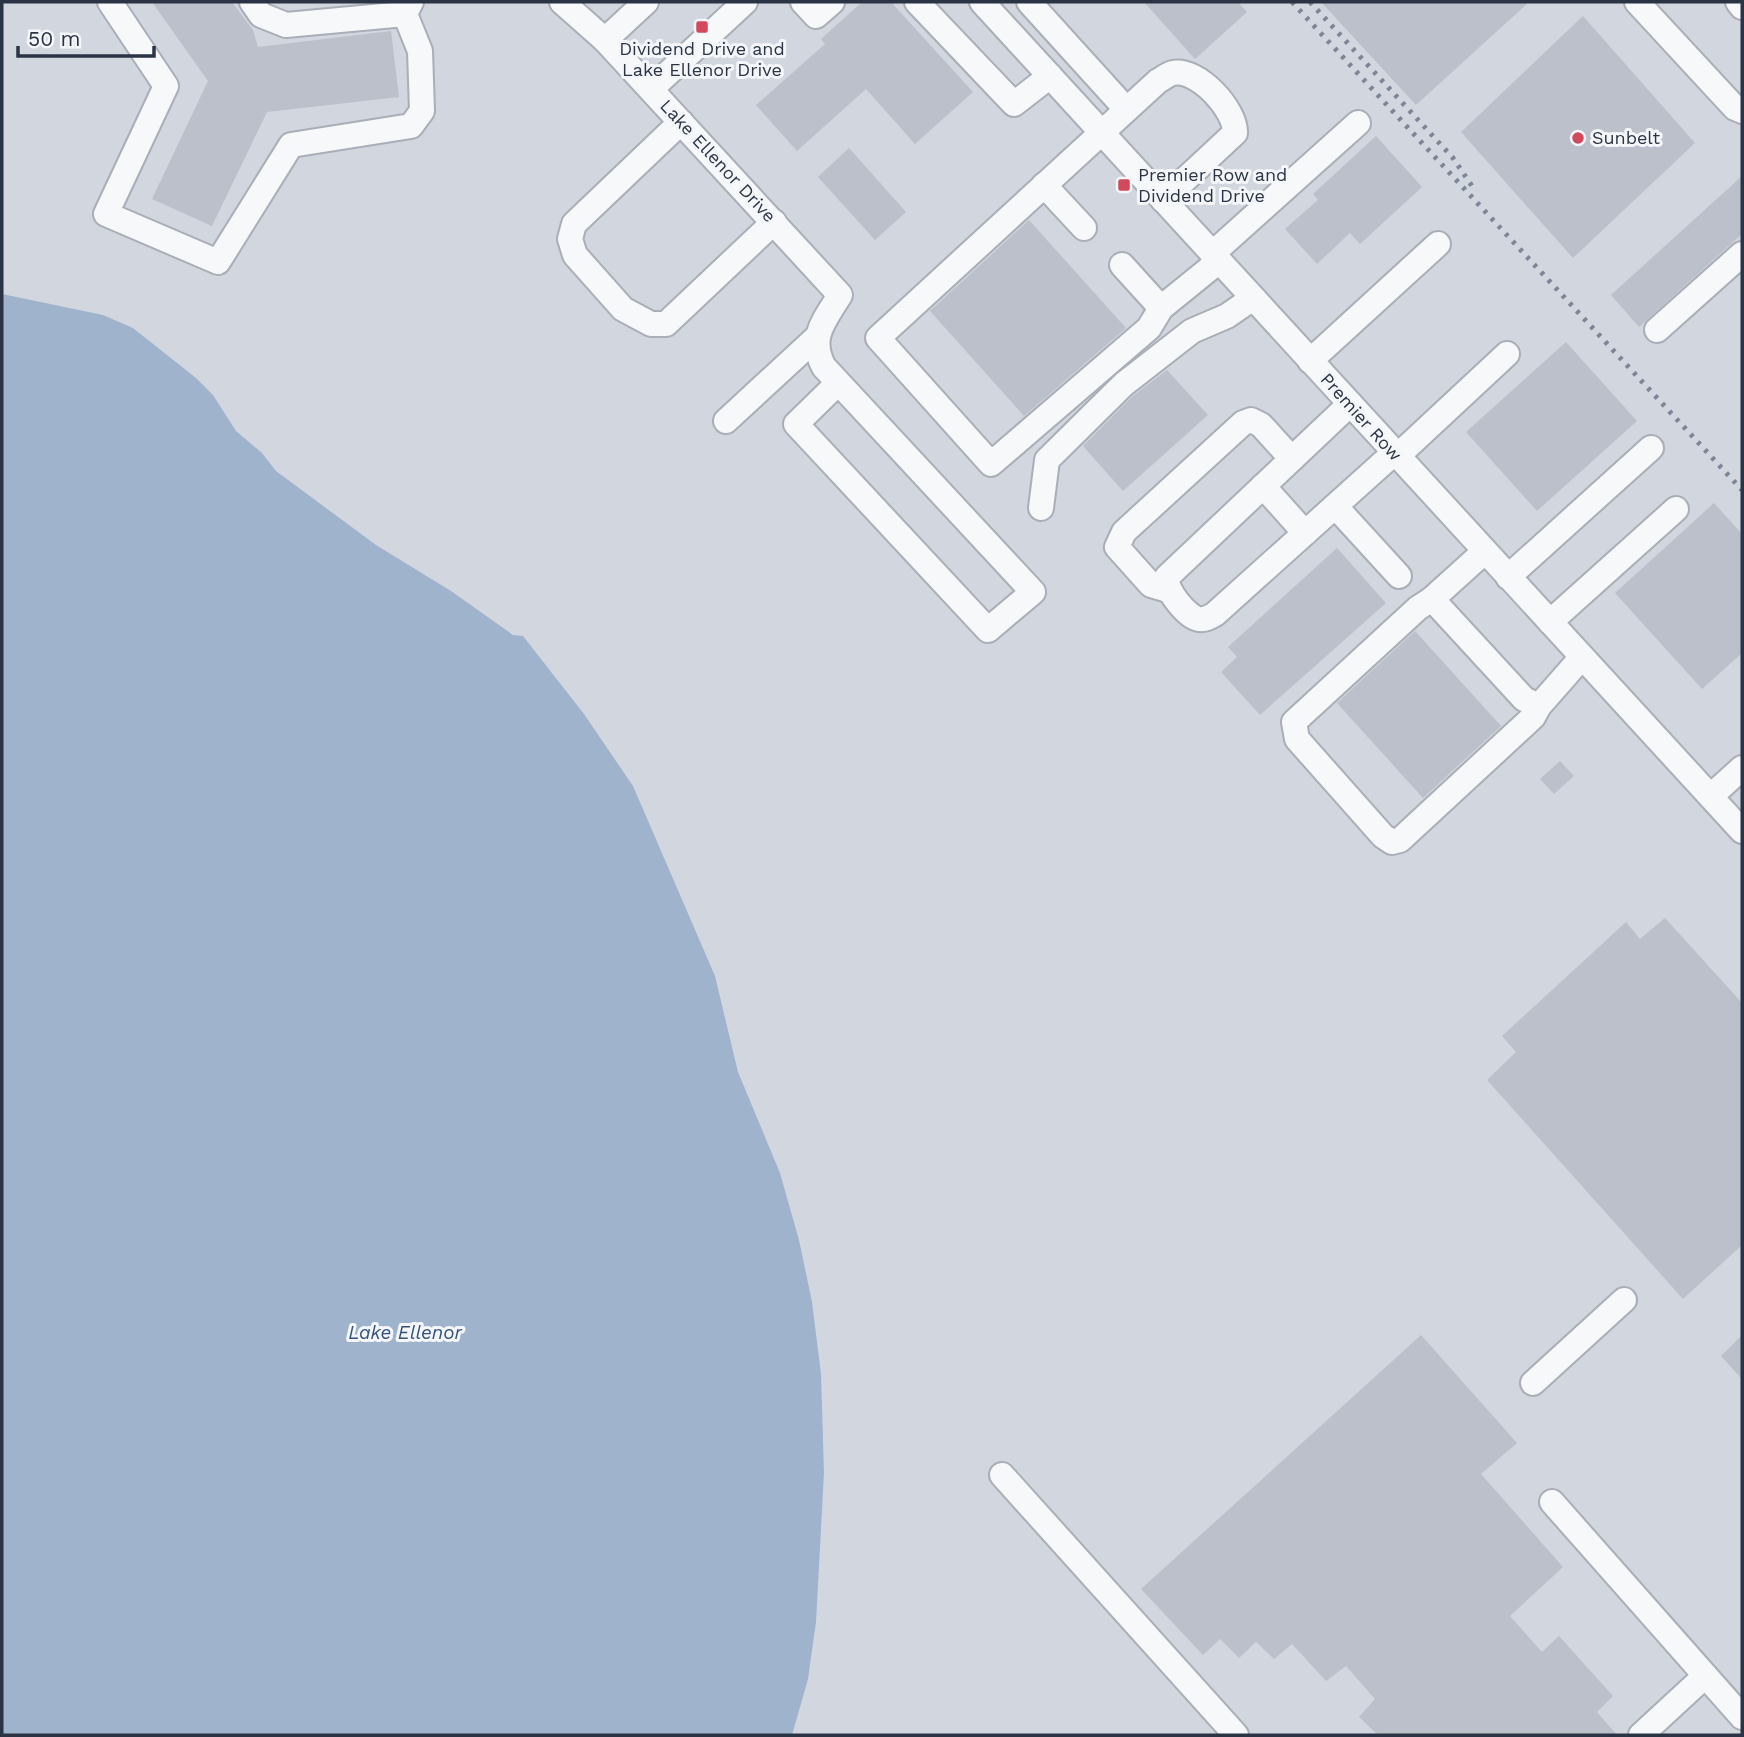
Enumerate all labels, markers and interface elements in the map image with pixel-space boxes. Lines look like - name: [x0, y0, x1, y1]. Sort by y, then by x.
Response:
- scale bar: [18, 14, 154, 58]
- marker: Dividend Drive and Lake Ellenor Drive: [694, 19, 710, 35]
- text: 50 m: [28, 26, 80, 51]
- place label: Dividend Drive and Lake Ellenor Drive: [619, 38, 785, 80]
- street label: Lake Ellenor Drive: [656, 95, 781, 226]
- place label: Sunbelt: [1592, 127, 1661, 148]
- marker: Sunbelt: [1570, 130, 1586, 146]
- place label: Premier Row and Dividend Drive: [1138, 164, 1287, 206]
- marker: Premier Row and Dividend Drive: [1116, 177, 1132, 193]
- street label: Premier Row: [1316, 368, 1406, 465]
- water label: Lake Ellenor: [348, 1321, 462, 1344]

